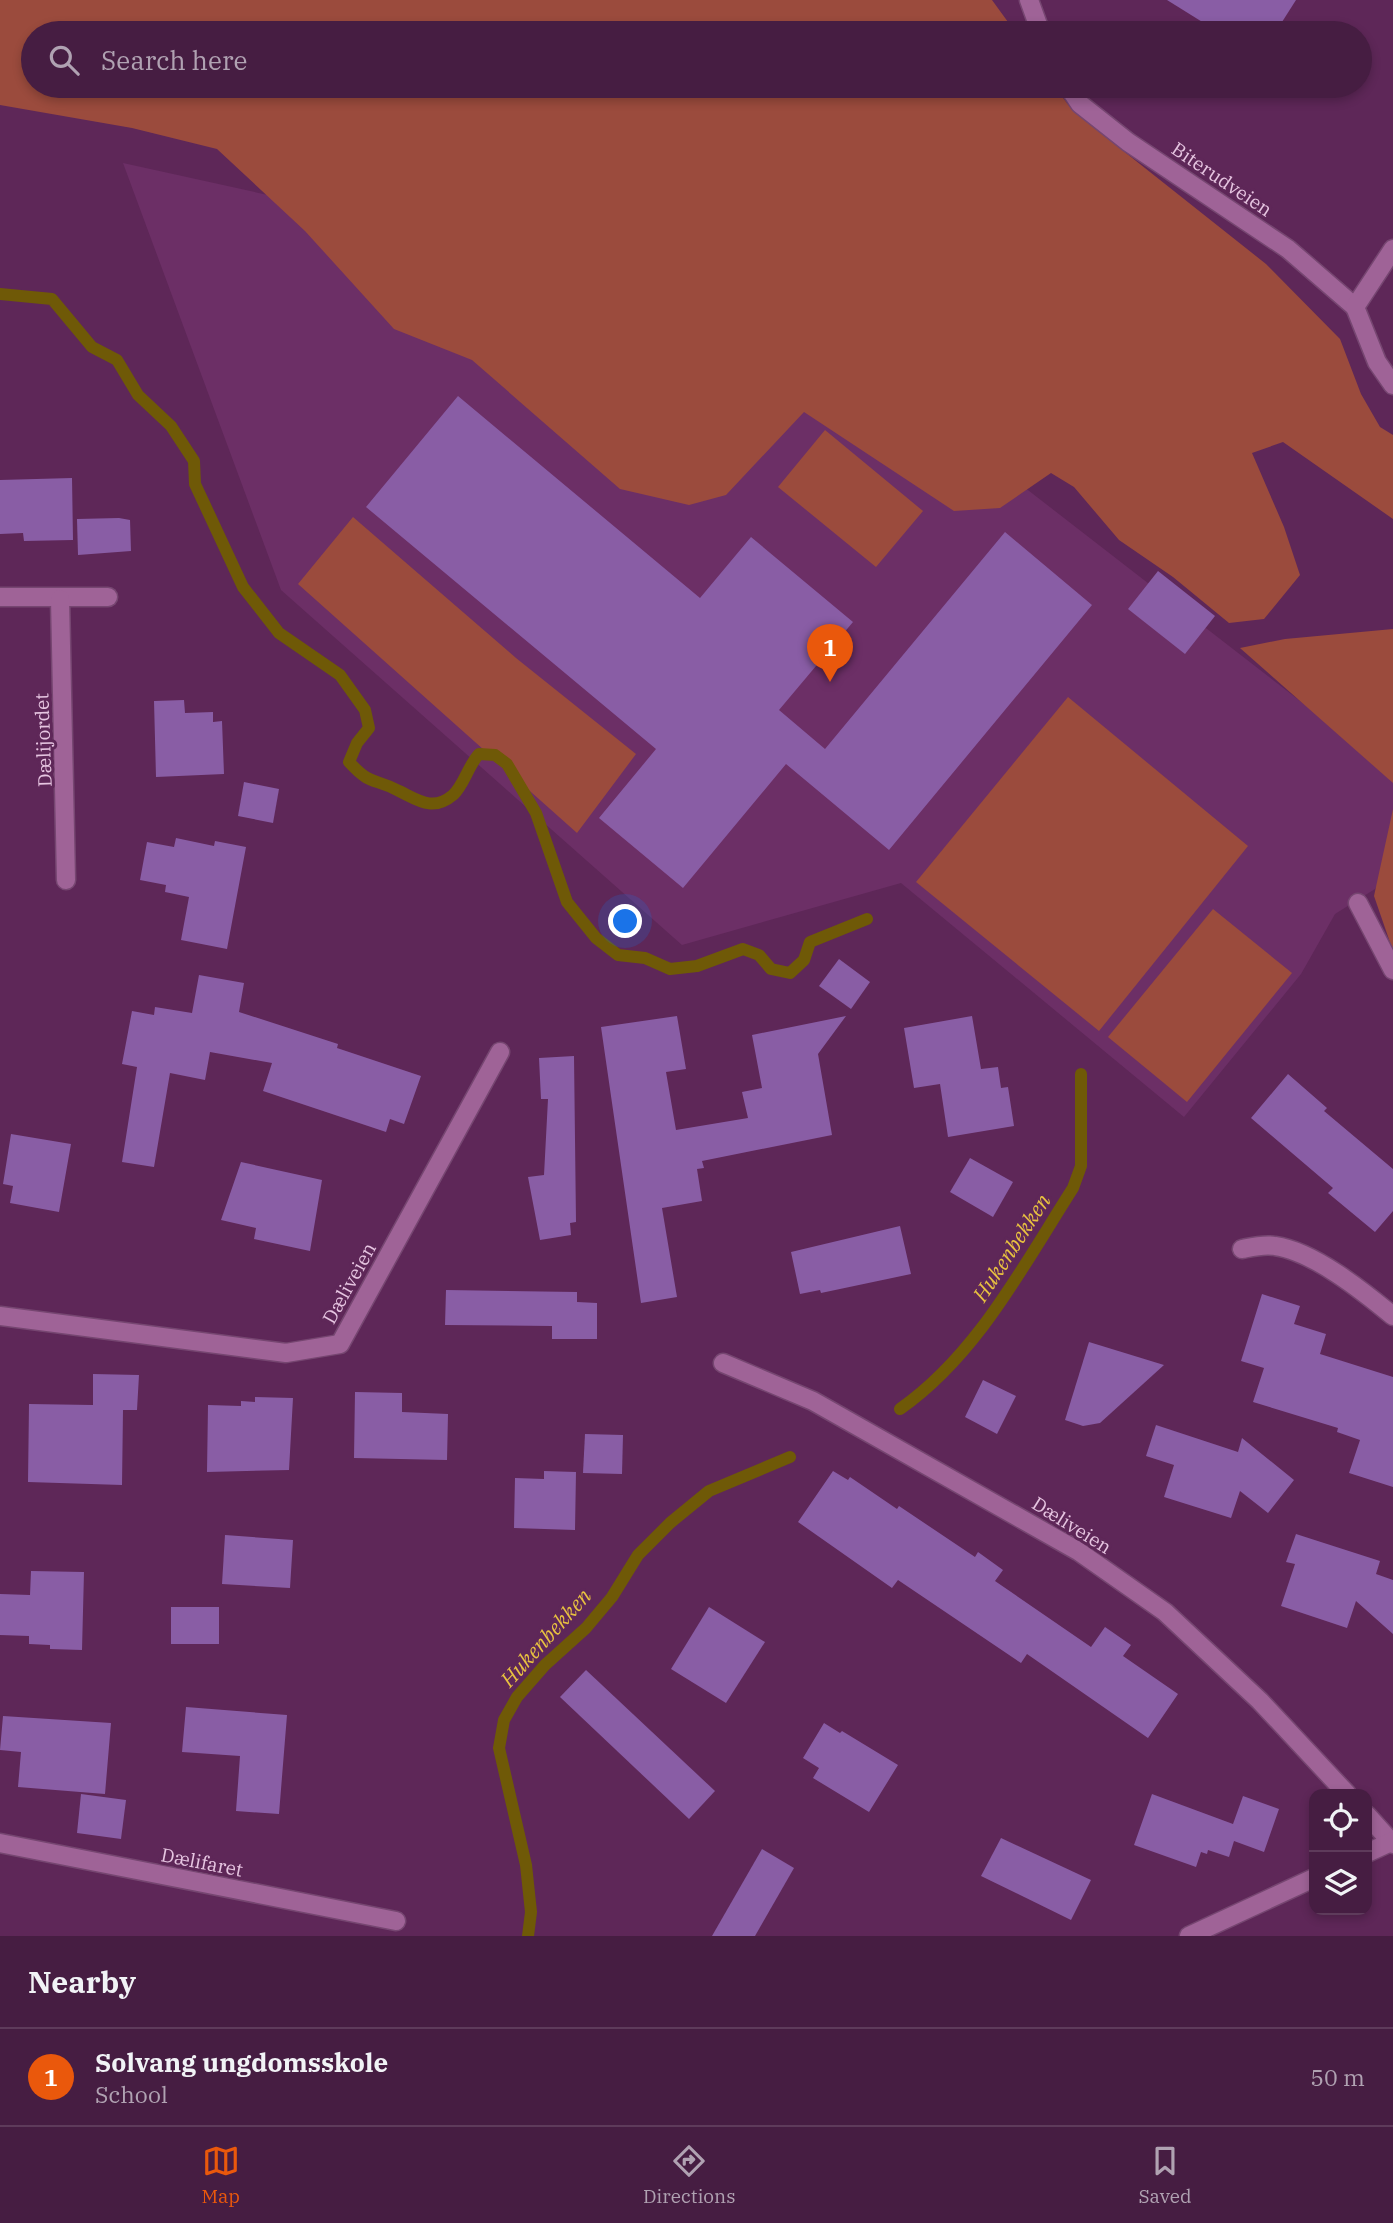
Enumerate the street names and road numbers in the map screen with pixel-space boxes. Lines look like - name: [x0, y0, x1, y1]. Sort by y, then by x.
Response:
- street label: Biterudveien: [1167, 137, 1277, 221]
- street label: Dælijordet: [29, 692, 57, 787]
- street label: Dæliveien: [317, 1238, 381, 1328]
- street label: Dæliveien: [1028, 1491, 1116, 1559]
- street label: Dælifaret: [159, 1842, 245, 1882]

